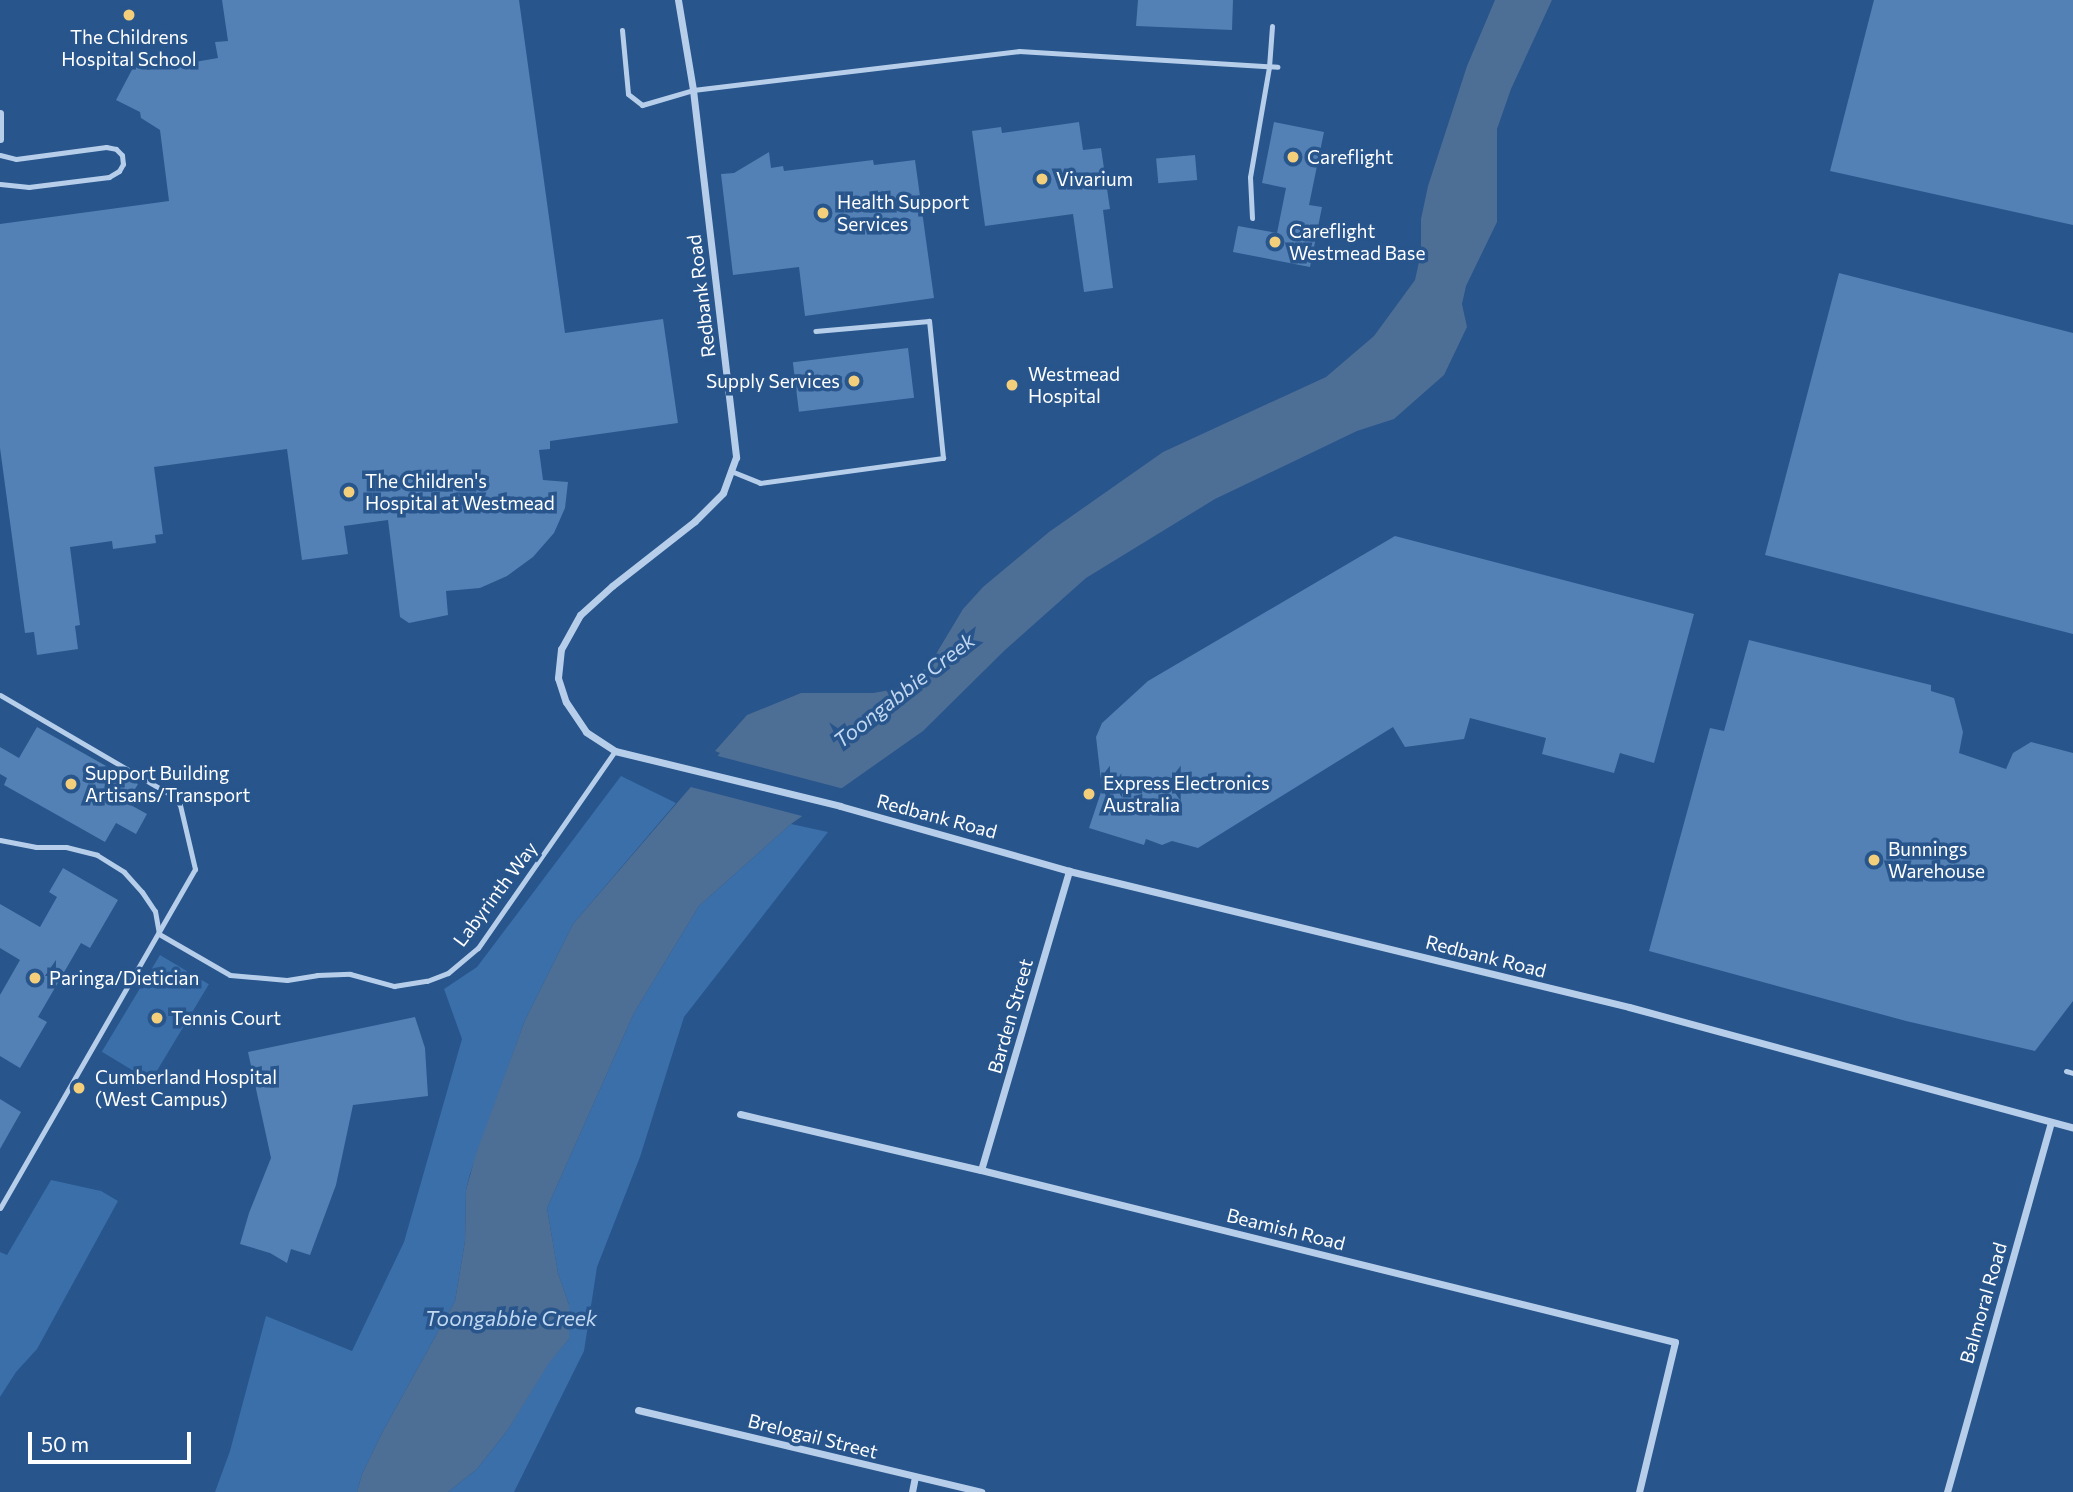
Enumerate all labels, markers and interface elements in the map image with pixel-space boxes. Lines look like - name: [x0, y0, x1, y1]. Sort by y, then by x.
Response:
- marker: The Childrens Hospital School: [121, 7, 137, 23]
- place label: The Childrens Hospital School: [61, 26, 197, 70]
- place label: Careflight: [1307, 146, 1393, 168]
- marker: Careflight: [1285, 149, 1301, 165]
- place label: Vivarium: [1056, 168, 1133, 190]
- marker: Vivarium: [1034, 171, 1050, 187]
- place label: Health Support Services: [837, 191, 969, 235]
- marker: Health Support Services: [815, 205, 831, 221]
- place label: Careflight Westmead Base: [1289, 220, 1425, 264]
- street label: Redbank Road: [682, 233, 720, 359]
- marker: Careflight Westmead Base: [1267, 234, 1283, 250]
- place label: Westmead Hospital: [1028, 363, 1120, 407]
- place label: Supply Services: [706, 370, 840, 392]
- marker: Supply Services: [846, 373, 862, 389]
- marker: Westmead Hospital: [1002, 375, 1022, 395]
- place label: The Children's Hospital at Westmead: [365, 470, 555, 514]
- marker: The Children's Hospital at Westmead: [339, 482, 359, 502]
- water label: Toongabbie Creek: [828, 627, 980, 753]
- place label: Support Building Artisans/Transport: [85, 762, 250, 806]
- place label: Express Electronics Australia: [1103, 772, 1270, 816]
- marker: Support Building Artisans/Transport: [63, 776, 79, 792]
- marker: Express Electronics Australia: [1081, 786, 1097, 802]
- street label: Redbank Road: [874, 789, 1000, 843]
- street label: Labyrinth Way: [448, 837, 542, 951]
- place label: Bunnings Warehouse: [1888, 838, 1985, 882]
- marker: Bunnings Warehouse: [1866, 852, 1882, 868]
- street label: Redbank Road: [1423, 930, 1549, 982]
- street label: Barden Street: [983, 956, 1037, 1076]
- place label: Paringa/Dietician: [49, 967, 199, 989]
- marker: Paringa/Dietician: [27, 970, 43, 986]
- place label: Tennis Court: [171, 1007, 281, 1029]
- marker: Tennis Court: [149, 1010, 165, 1026]
- place label: Cumberland Hospital (West Campus): [95, 1066, 277, 1110]
- marker: Cumberland Hospital (West Campus): [69, 1078, 89, 1098]
- street label: Beamish Road: [1224, 1203, 1348, 1255]
- street label: Balmoral Road: [1955, 1240, 2011, 1366]
- water label: Toongabbie Creek: [425, 1305, 597, 1331]
- street label: Brelogail Street: [746, 1409, 880, 1463]
- scale bar: [32, 1418, 194, 1462]
- text: 50 m: [41, 1431, 89, 1456]

